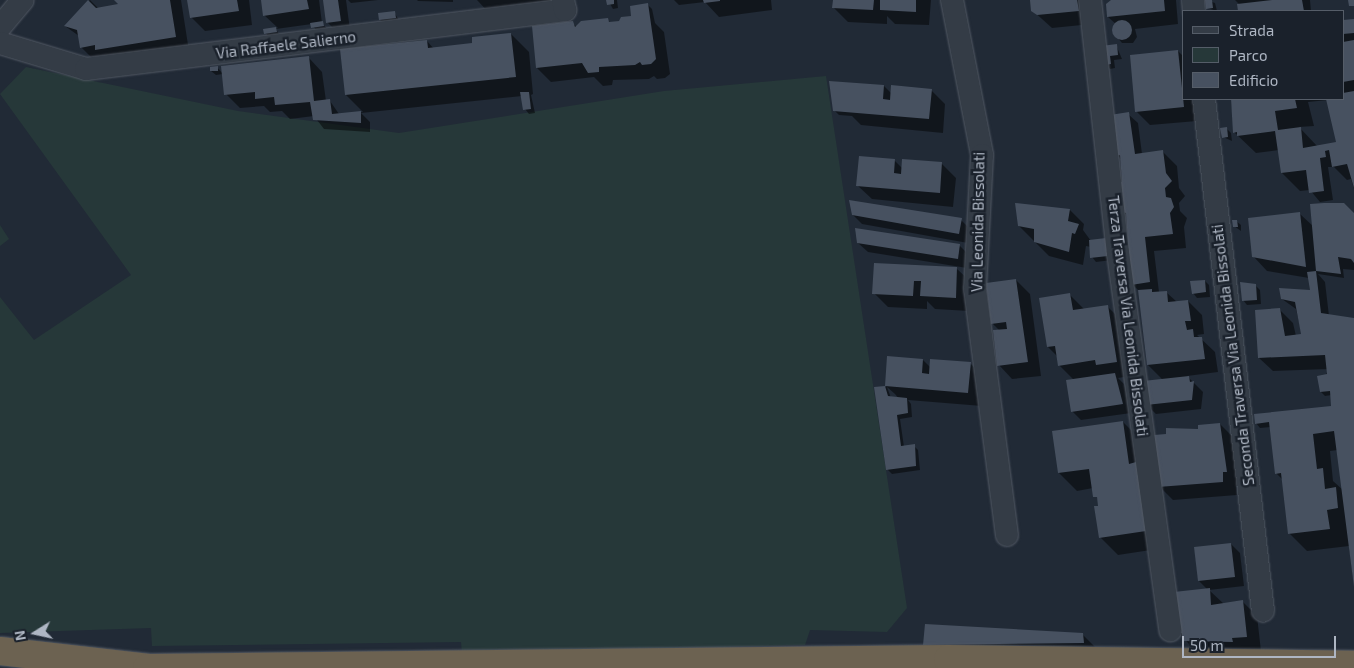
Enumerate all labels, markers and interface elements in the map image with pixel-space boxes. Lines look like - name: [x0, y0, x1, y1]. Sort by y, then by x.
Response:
- legend: [1182, 10, 1344, 100]
- text: Strada: [1229, 21, 1274, 39]
- street label: Via Raffaele Salierno: [215, 27, 357, 63]
- text: Parco: [1229, 46, 1268, 64]
- text: Edificio: [1229, 71, 1278, 89]
- street label: Via Leonida Bissolati: [968, 152, 988, 292]
- street label: Terza Traversa Via Leonida Bissolati: [1104, 194, 1152, 438]
- street label: Seconda Traversa Via Leonida Bissolati: [1208, 223, 1258, 487]
- north arrow: [10, 608, 60, 658]
- scale bar: [1184, 626, 1338, 658]
- text: N: [10, 629, 29, 642]
- text: 50 m: [1190, 636, 1224, 654]

